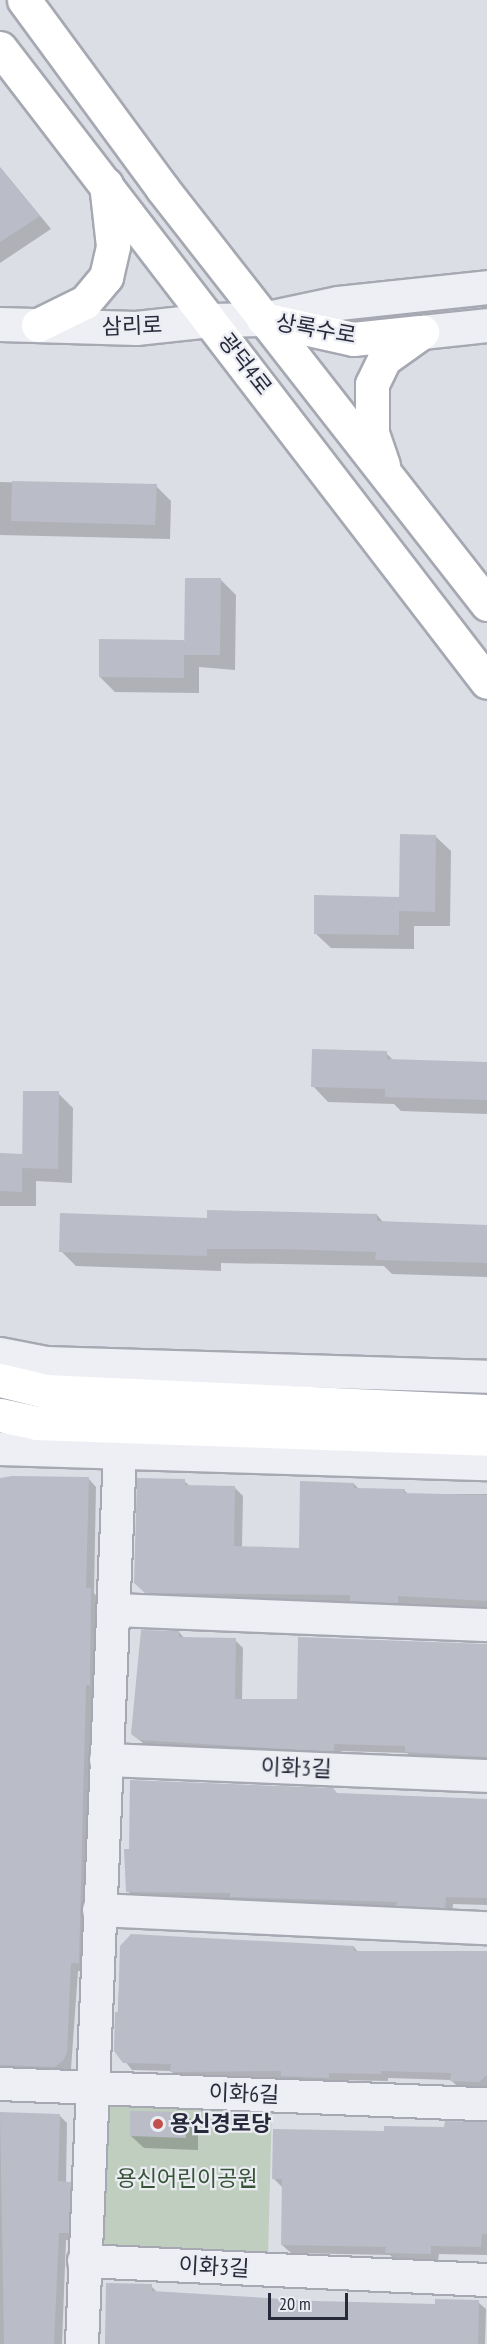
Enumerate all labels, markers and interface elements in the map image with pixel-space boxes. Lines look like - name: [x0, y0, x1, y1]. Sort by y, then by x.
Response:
- street label: 상록수로: [274, 309, 358, 349]
- street label: 삼리로: [101, 312, 163, 340]
- street label: 광덕4로: [213, 328, 277, 400]
- street label: 이화3길: [260, 1754, 332, 1782]
- street label: 이화6길: [208, 2080, 280, 2108]
- place label: 용신경로당: [170, 2111, 271, 2137]
- marker: 용신경로당: [151, 2117, 165, 2131]
- park label: 용신어린이공원: [116, 2166, 258, 2192]
- street label: 이화3길: [178, 2252, 250, 2282]
- scale bar: [271, 2281, 350, 2319]
- text: 20 m: [279, 2292, 311, 2315]

